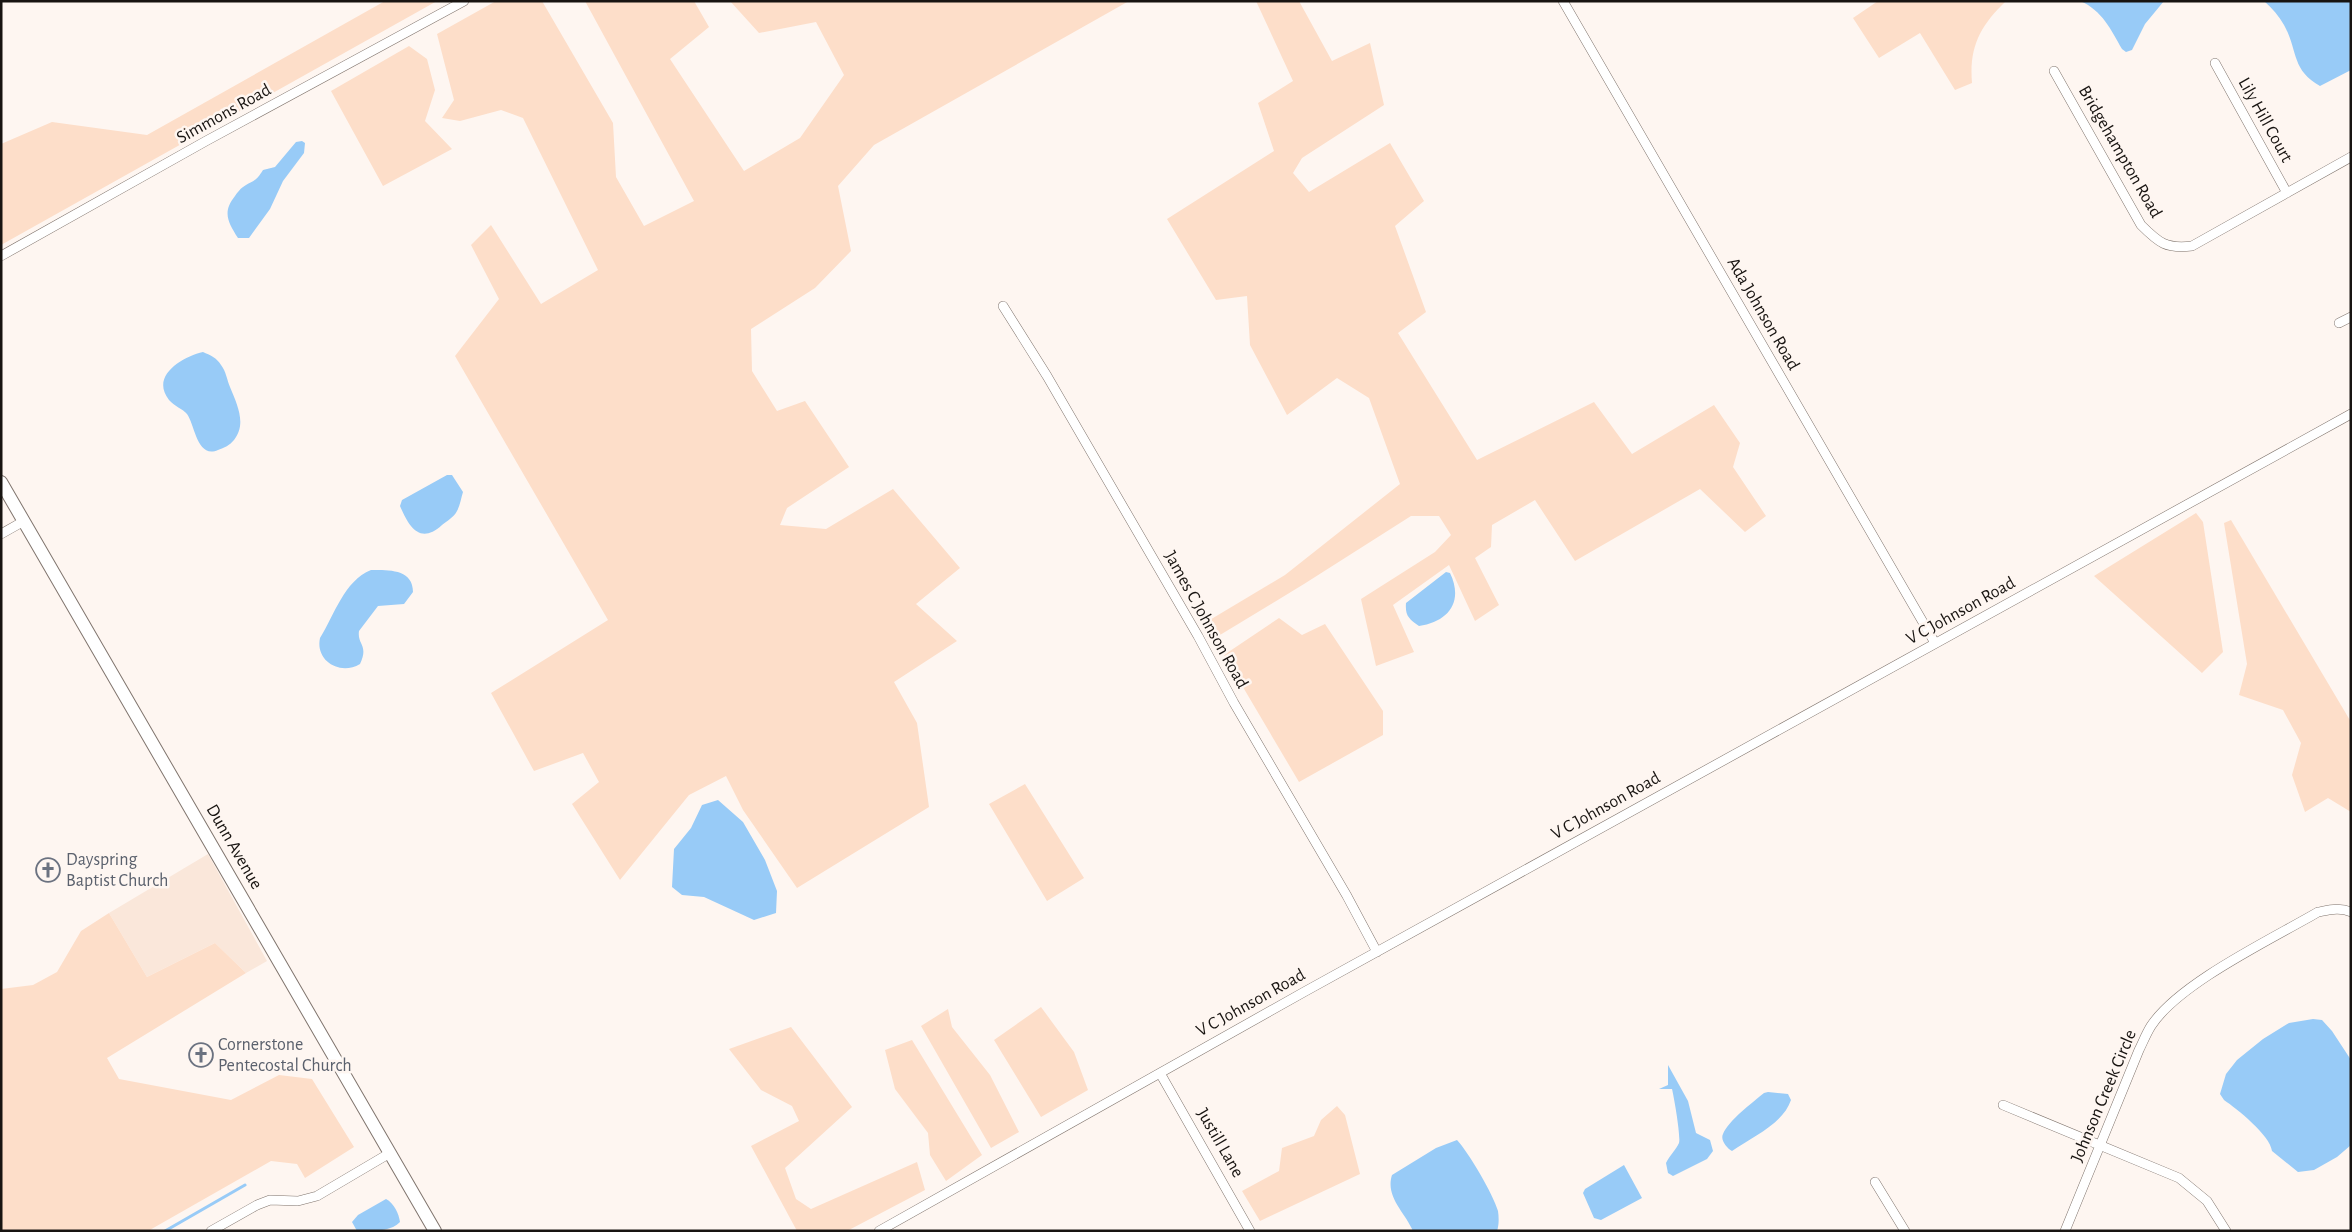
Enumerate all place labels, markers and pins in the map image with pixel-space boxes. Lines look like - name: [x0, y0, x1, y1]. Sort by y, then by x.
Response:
- place label: Dayspring Baptist Church: [66, 851, 168, 890]
- church icon: Dayspring Baptist Church: [35, 857, 61, 883]
- place label: Cornerstone Pentecostal Church: [218, 1036, 352, 1075]
- church icon: Cornerstone Pentecostal Church: [188, 1042, 214, 1068]

